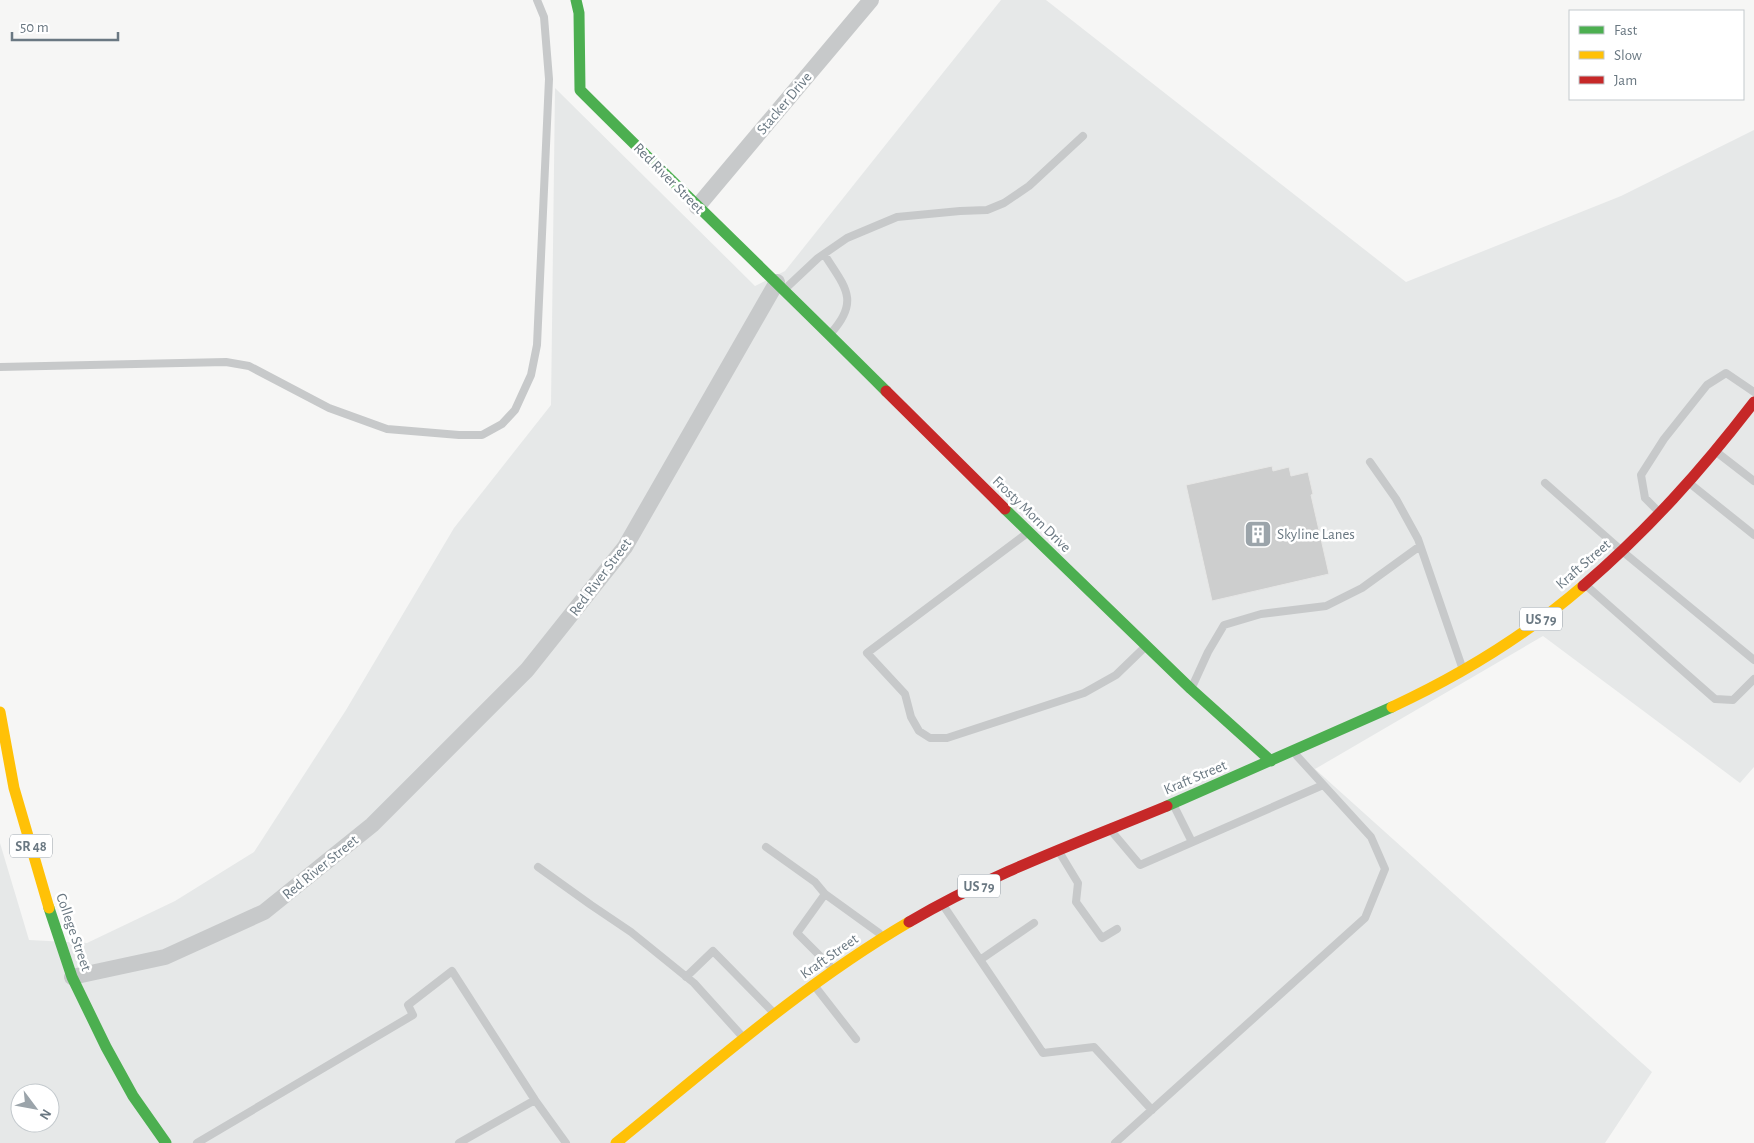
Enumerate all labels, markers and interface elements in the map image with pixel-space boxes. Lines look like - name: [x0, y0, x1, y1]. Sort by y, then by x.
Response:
- scale bar: [12, 10, 119, 42]
- legend: [1569, 10, 1744, 100]
- text: 50 m: [20, 20, 49, 35]
- text: Fast: [1614, 23, 1638, 38]
- text: Slow: [1614, 48, 1642, 63]
- street label: Stacker Drive: [754, 69, 815, 137]
- text: Jam: [1614, 73, 1637, 88]
- street label: Red River Street: [631, 140, 707, 217]
- street label: Frosty Morn Drive: [990, 473, 1074, 555]
- building icon: Skyline Lanes: [1243, 519, 1273, 549]
- place label: Skyline Lanes: [1277, 527, 1355, 542]
- street label: Red River Street: [567, 536, 634, 619]
- street label: Kraft Street: [1553, 537, 1614, 592]
- road number: US 79: [1520, 608, 1562, 630]
- street label: Kraft Street: [1162, 757, 1229, 797]
- street label: Red River Street: [280, 832, 361, 902]
- road number: SR 48: [10, 834, 52, 858]
- road number: US 79: [958, 874, 1000, 898]
- street label: College Street: [53, 891, 94, 973]
- street label: Kraft Street: [798, 931, 861, 982]
- north arrow: [10, 1083, 60, 1133]
- text: N: [37, 1107, 54, 1122]

